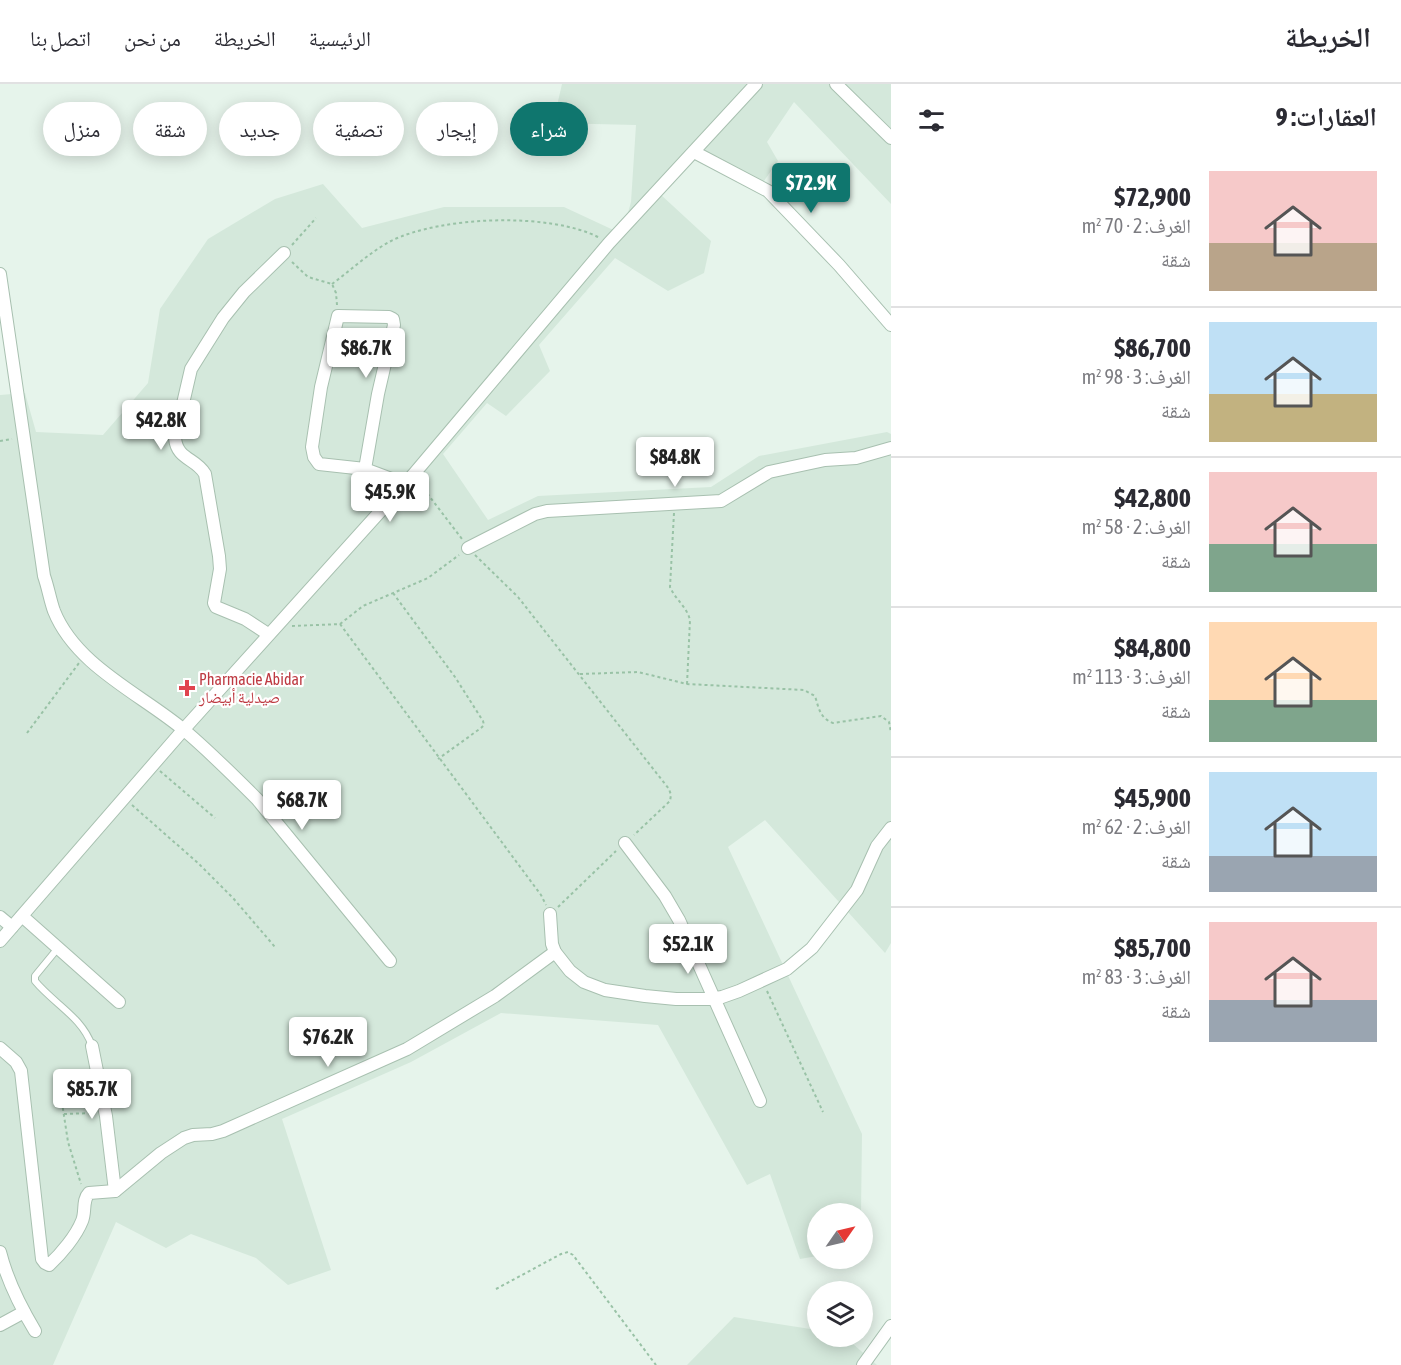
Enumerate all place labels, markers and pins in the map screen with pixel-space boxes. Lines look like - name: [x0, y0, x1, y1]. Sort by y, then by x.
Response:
- pin: $72.9K: [762, 163, 860, 214]
- pin: $86.7K: [317, 328, 415, 379]
- pin: $42.8K: [112, 400, 210, 451]
- pin: $84.8K: [626, 437, 724, 488]
- pin: $45.9K: [341, 472, 439, 523]
- place label: Pharmacie Abidar صيدلية أبيضار: [198, 670, 304, 707]
- marker: Pharmacie Abidar صيدلية أبيضار: [180, 681, 194, 695]
- pin: $68.7K: [253, 780, 351, 831]
- pin: $52.1K: [639, 924, 737, 975]
- pin: $76.2K: [279, 1017, 377, 1068]
- pin: $85.7K: [43, 1069, 141, 1120]

